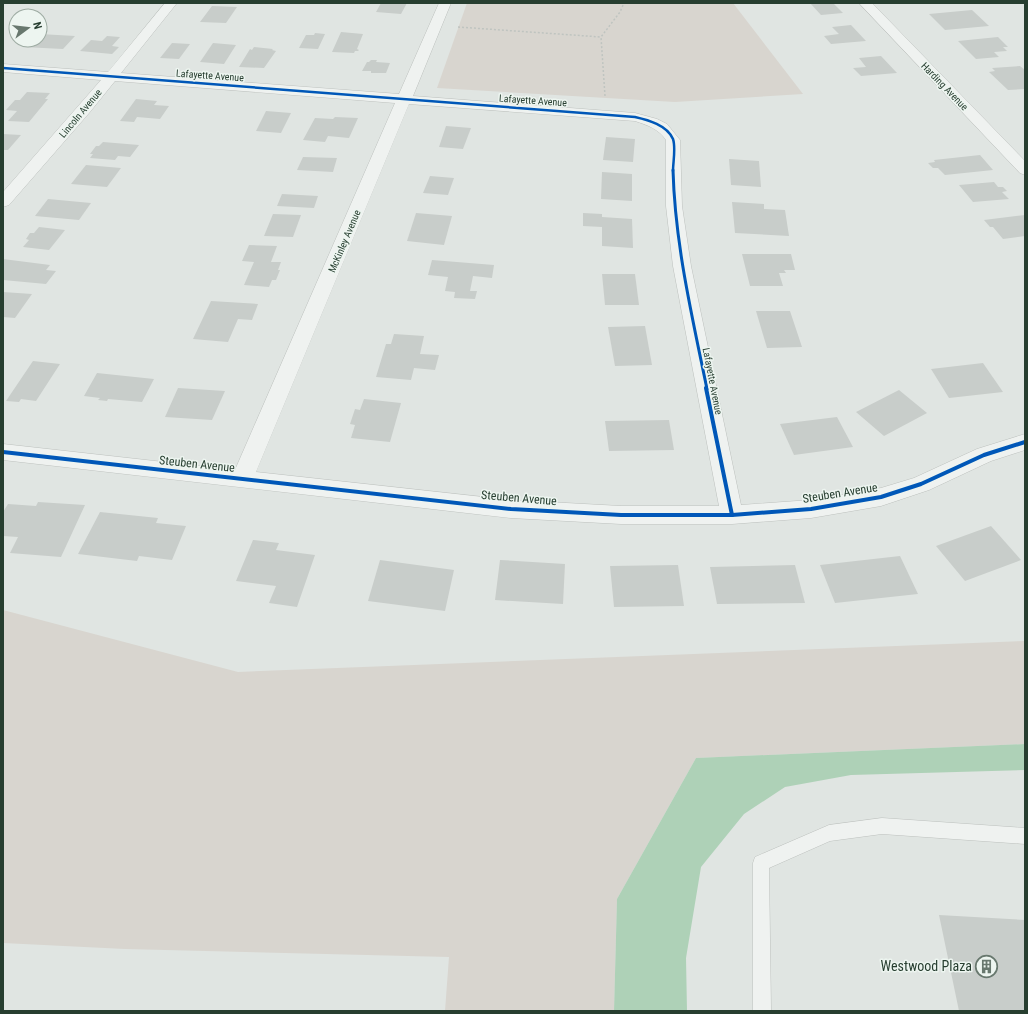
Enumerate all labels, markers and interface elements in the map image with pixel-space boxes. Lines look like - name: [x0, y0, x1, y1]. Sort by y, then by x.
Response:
- north arrow: [8, 8, 48, 48]
- text: N: [30, 21, 44, 31]
- street label: Harding Avenue: [919, 60, 970, 113]
- street label: Lafayette Avenue: [176, 68, 245, 83]
- street label: Lincoln Avenue: [57, 87, 104, 140]
- street label: Lafayette Avenue: [499, 93, 568, 108]
- street label: McKinley Avenue: [326, 208, 363, 274]
- street label: Lafayette Avenue: [701, 347, 724, 416]
- street label: Steuben Avenue: [159, 453, 236, 475]
- street label: Steuben Avenue: [801, 480, 879, 506]
- street label: Steuben Avenue: [481, 488, 558, 508]
- building icon: Westwood Plaza: [974, 953, 1000, 979]
- place label: Westwood Plaza: [881, 958, 972, 974]

